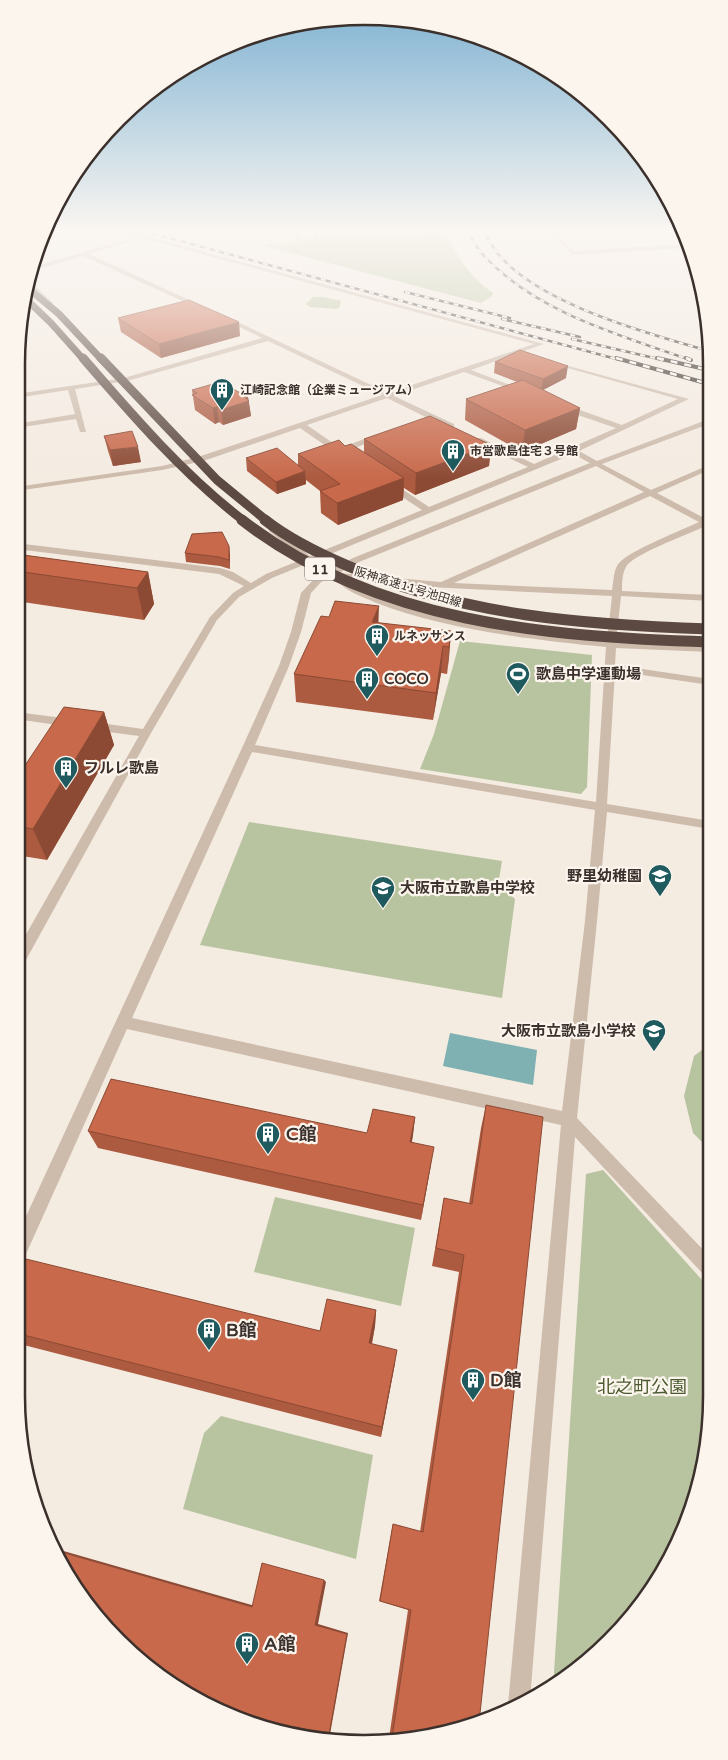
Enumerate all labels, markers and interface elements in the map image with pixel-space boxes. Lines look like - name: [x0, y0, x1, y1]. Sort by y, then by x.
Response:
- building icon: 江崎記念館（企業ミュージアム）: [209, 377, 235, 411]
- place label: 江崎記念館（企業ミュージアム）: [240, 383, 419, 397]
- building icon: 市営歌島住宅３号館: [440, 438, 466, 472]
- place label: 市営歌島住宅３号館: [470, 444, 578, 458]
- road number: 11: [305, 558, 335, 580]
- street label: 阪神高速11号池田線: [353, 564, 463, 610]
- building icon: ルネッサンス: [364, 623, 390, 657]
- place label: ルネッサンス: [394, 629, 466, 643]
- sports icon: 歌島中学運動場: [505, 661, 531, 695]
- place label: 歌島中学運動場: [536, 665, 641, 683]
- building icon: COCO: [354, 666, 380, 700]
- place label: COCO: [384, 670, 429, 688]
- building icon: フルレ歌島: [53, 755, 79, 789]
- place label: フルレ歌島: [84, 759, 159, 777]
- school or university icon: 野里幼稚園: [647, 863, 673, 897]
- place label: 野里幼稚園: [567, 867, 642, 885]
- school or university icon: 大阪市立歌島中学校: [370, 875, 396, 909]
- place label: 大阪市立歌島中学校: [400, 879, 535, 897]
- school or university icon: 大阪市立歌島小学校: [641, 1018, 667, 1052]
- place label: 大阪市立歌島小学校: [501, 1022, 636, 1040]
- building icon: C館: [255, 1121, 281, 1155]
- place label: C館: [286, 1123, 317, 1145]
- building icon: B館: [196, 1317, 222, 1351]
- place label: B館: [226, 1319, 256, 1341]
- building icon: D館: [460, 1367, 486, 1401]
- place label: D館: [490, 1369, 522, 1391]
- park label: 北之町公園: [597, 1376, 687, 1398]
- building icon: A館: [234, 1631, 260, 1665]
- place label: A館: [264, 1633, 295, 1655]

